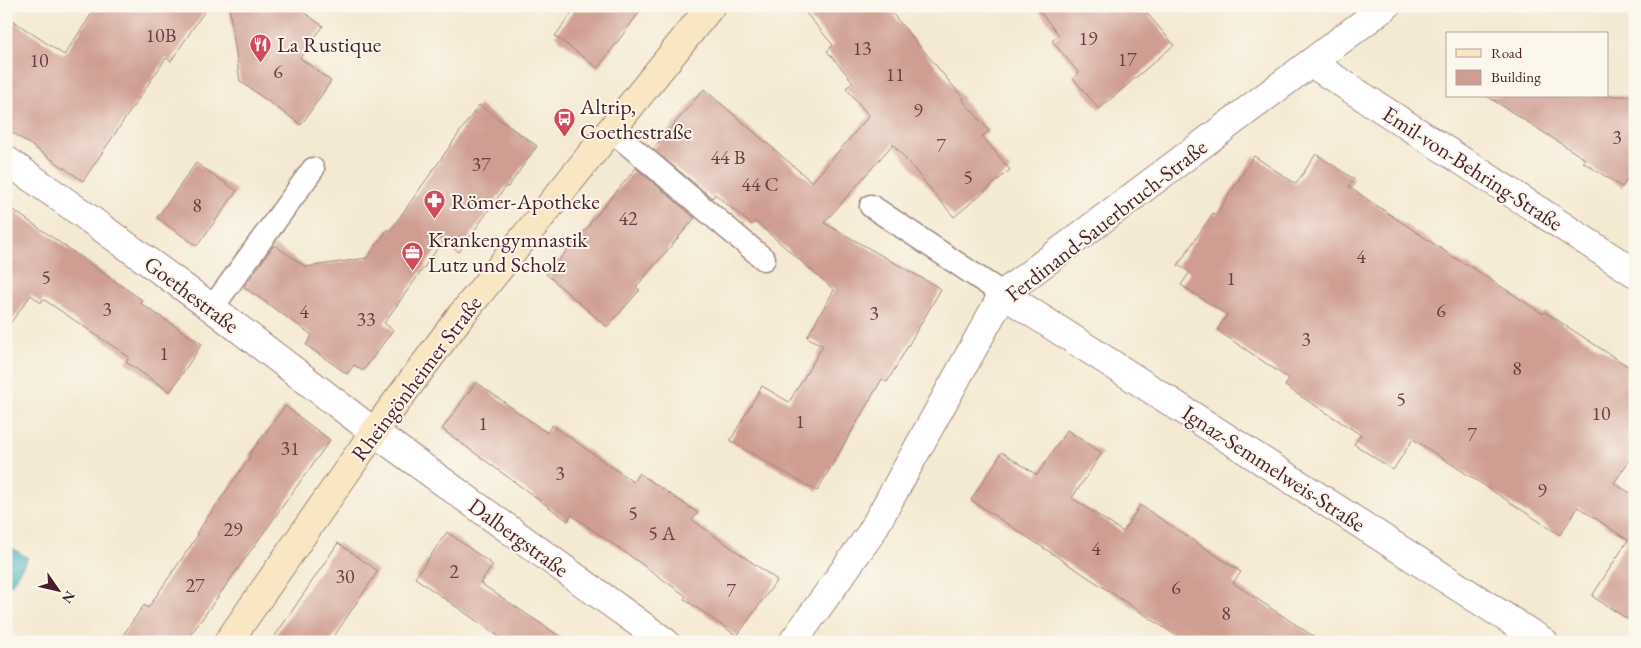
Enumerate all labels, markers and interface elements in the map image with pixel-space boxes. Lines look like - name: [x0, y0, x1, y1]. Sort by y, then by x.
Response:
- house number: 10B: [146, 22, 176, 48]
- house number: 19: [1078, 25, 1098, 51]
- place label: La Rustique: [277, 30, 382, 59]
- restaurant icon: La Rustique: [249, 32, 273, 63]
- legend: [1446, 32, 1608, 98]
- house number: 13: [852, 35, 872, 61]
- text: Road: [1491, 43, 1523, 62]
- house number: 17: [1117, 46, 1137, 72]
- house number: 10: [29, 47, 49, 73]
- house number: 6: [273, 58, 283, 84]
- house number: 11: [885, 61, 905, 87]
- text: Building: [1491, 67, 1541, 86]
- place label: Altrip, Goethestraße: [579, 92, 693, 146]
- house number: 9: [913, 97, 923, 123]
- street label: Emil-von-Behring-Straße: [1377, 99, 1569, 238]
- bus stop icon: Altrip, Goethestraße: [552, 107, 576, 138]
- house number: 3: [1612, 124, 1622, 150]
- house number: 7: [936, 132, 946, 158]
- street label: Ferdinand-Sauerbruch-Straße: [1000, 132, 1213, 308]
- house number: 44 B: [711, 144, 745, 170]
- house number: 37: [471, 151, 491, 177]
- house number: 5: [963, 164, 973, 190]
- house number: 44 C: [741, 171, 779, 197]
- place label: Römer-Apotheke: [451, 187, 600, 216]
- pharmacy icon: Römer-Apotheke: [423, 189, 447, 220]
- house number: 8: [192, 192, 202, 218]
- house number: 42: [618, 205, 638, 231]
- place label: Krankengymnastik Lutz und Scholz: [428, 225, 588, 279]
- office icon: Krankengymnastik Lutz und Scholz: [400, 240, 424, 271]
- house number: 4: [1356, 243, 1366, 269]
- street label: Goethestraße: [138, 249, 246, 340]
- house number: 5: [41, 264, 51, 290]
- house number: 1: [1226, 265, 1236, 291]
- street label: Rheingönheimer Straße: [345, 289, 489, 467]
- house number: 3: [102, 296, 112, 322]
- house number: 6: [1436, 297, 1446, 323]
- house number: 4: [299, 298, 309, 324]
- house number: 3: [869, 300, 879, 326]
- house number: 33: [356, 306, 376, 332]
- house number: 3: [1301, 326, 1311, 352]
- house number: 1: [159, 340, 169, 366]
- house number: 8: [1512, 355, 1522, 381]
- house number: 5: [1396, 386, 1406, 412]
- street label: Ignaz-Semmelweis-Straße: [1177, 398, 1371, 539]
- house number: 10: [1591, 400, 1611, 426]
- house number: 1: [795, 408, 805, 434]
- house number: 1: [478, 410, 488, 436]
- house number: 7: [1467, 421, 1477, 447]
- house number: 31: [280, 435, 300, 461]
- house number: 3: [555, 460, 565, 486]
- house number: 9: [1537, 477, 1547, 503]
- street label: Dalbergstraße: [463, 491, 575, 584]
- house number: 5: [628, 500, 638, 526]
- house number: 29: [223, 516, 243, 542]
- house number: 5 A: [648, 520, 676, 546]
- house number: 4: [1091, 535, 1101, 561]
- house number: 2: [449, 558, 459, 584]
- house number: 30: [335, 563, 355, 589]
- north arrow: [32, 566, 82, 616]
- house number: 27: [185, 572, 205, 598]
- house number: 6: [1171, 574, 1181, 600]
- house number: 7: [726, 577, 736, 603]
- text: N: [58, 588, 79, 608]
- house number: 8: [1221, 600, 1231, 626]

